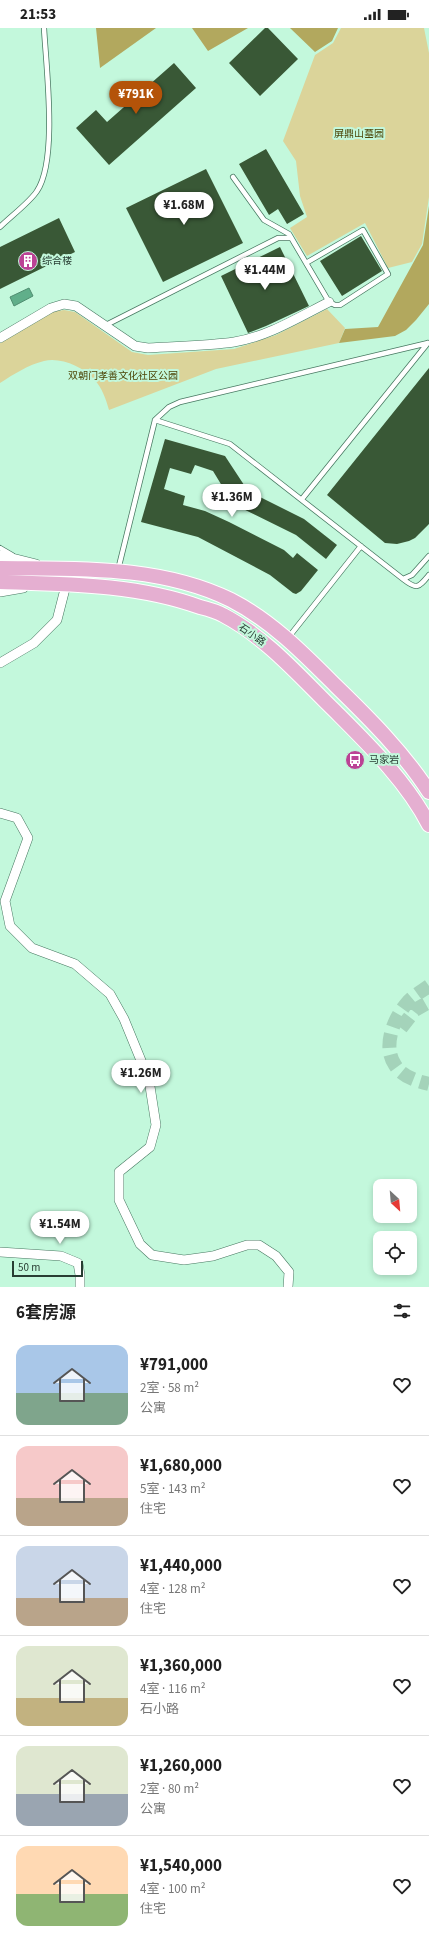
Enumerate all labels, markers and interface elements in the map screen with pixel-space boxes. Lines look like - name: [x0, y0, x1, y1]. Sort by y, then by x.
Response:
- text: 21:53: [20, 4, 56, 25]
- pin: ¥791K: [108, 81, 164, 115]
- text: ¥791K: [118, 85, 154, 103]
- park label: 屏鼎山墓园: [334, 127, 384, 141]
- pin: ¥1.68M: [151, 192, 217, 226]
- text: ¥1.68M: [163, 196, 205, 214]
- building icon: 综合楼: [17, 250, 39, 272]
- place label: 综合楼: [42, 254, 72, 268]
- pin: ¥1.44M: [232, 257, 298, 291]
- text: ¥1.44M: [244, 261, 286, 279]
- park label: 双朝门孝善文化社区公园: [68, 369, 178, 383]
- pin: ¥1.36M: [199, 484, 265, 518]
- text: ¥1.36M: [211, 488, 253, 506]
- street label: 石小路: [236, 621, 268, 649]
- bus stop icon: 马家岩: [344, 749, 366, 771]
- place label: 马家岩: [369, 753, 399, 767]
- pin: ¥1.26M: [108, 1060, 174, 1094]
- text: ¥1.26M: [120, 1064, 162, 1082]
- north arrow: [373, 1179, 417, 1223]
- map controls: [373, 1179, 417, 1275]
- pin: ¥1.54M: [27, 1211, 93, 1245]
- text: ¥1.54M: [39, 1215, 81, 1233]
- button: locate: [373, 1231, 417, 1275]
- scale bar: [12, 1259, 83, 1278]
- text: 50 m: [18, 1260, 40, 1275]
- icon: filters: [391, 1300, 413, 1322]
- text: 6套房源: [16, 1301, 76, 1325]
- text: ¥791,000: [140, 1353, 208, 1377]
- icon: home: [48, 1361, 96, 1409]
- icon: heart: [391, 1374, 413, 1396]
- text: 2室 · 58 m²: [140, 1379, 199, 1397]
- text: 公寓: [140, 1399, 166, 1417]
- text: ¥1,680,000: [140, 1454, 222, 1478]
- icon: home: [48, 1462, 96, 1510]
- icon: heart: [391, 1475, 413, 1497]
- text: 5室 · 143 m²: [140, 1480, 205, 1498]
- text: 住宅: [140, 1500, 166, 1518]
- text: ¥1,440,000: [140, 1554, 222, 1578]
- icon: home: [48, 1562, 96, 1610]
- icon: heart: [391, 1575, 413, 1597]
- text: 4室 · 128 m²: [140, 1580, 205, 1598]
- text: 住宅: [140, 1600, 166, 1618]
- text: ¥1,360,000: [140, 1654, 222, 1678]
- icon: home: [48, 1662, 96, 1710]
- icon: heart: [391, 1675, 413, 1697]
- text: 4室 · 116 m²: [140, 1680, 205, 1698]
- text: 石小路: [140, 1700, 179, 1718]
- text: ¥1,260,000: [140, 1754, 222, 1778]
- icon: home: [48, 1762, 96, 1810]
- icon: heart: [391, 1775, 413, 1797]
- text: 2室 · 80 m²: [140, 1780, 199, 1798]
- text: 公寓: [140, 1800, 166, 1818]
- text: ¥1,540,000: [140, 1854, 222, 1878]
- icon: home: [48, 1862, 96, 1910]
- icon: heart: [391, 1875, 413, 1897]
- text: 4室 · 100 m²: [140, 1880, 205, 1898]
- text: 住宅: [140, 1900, 166, 1918]

